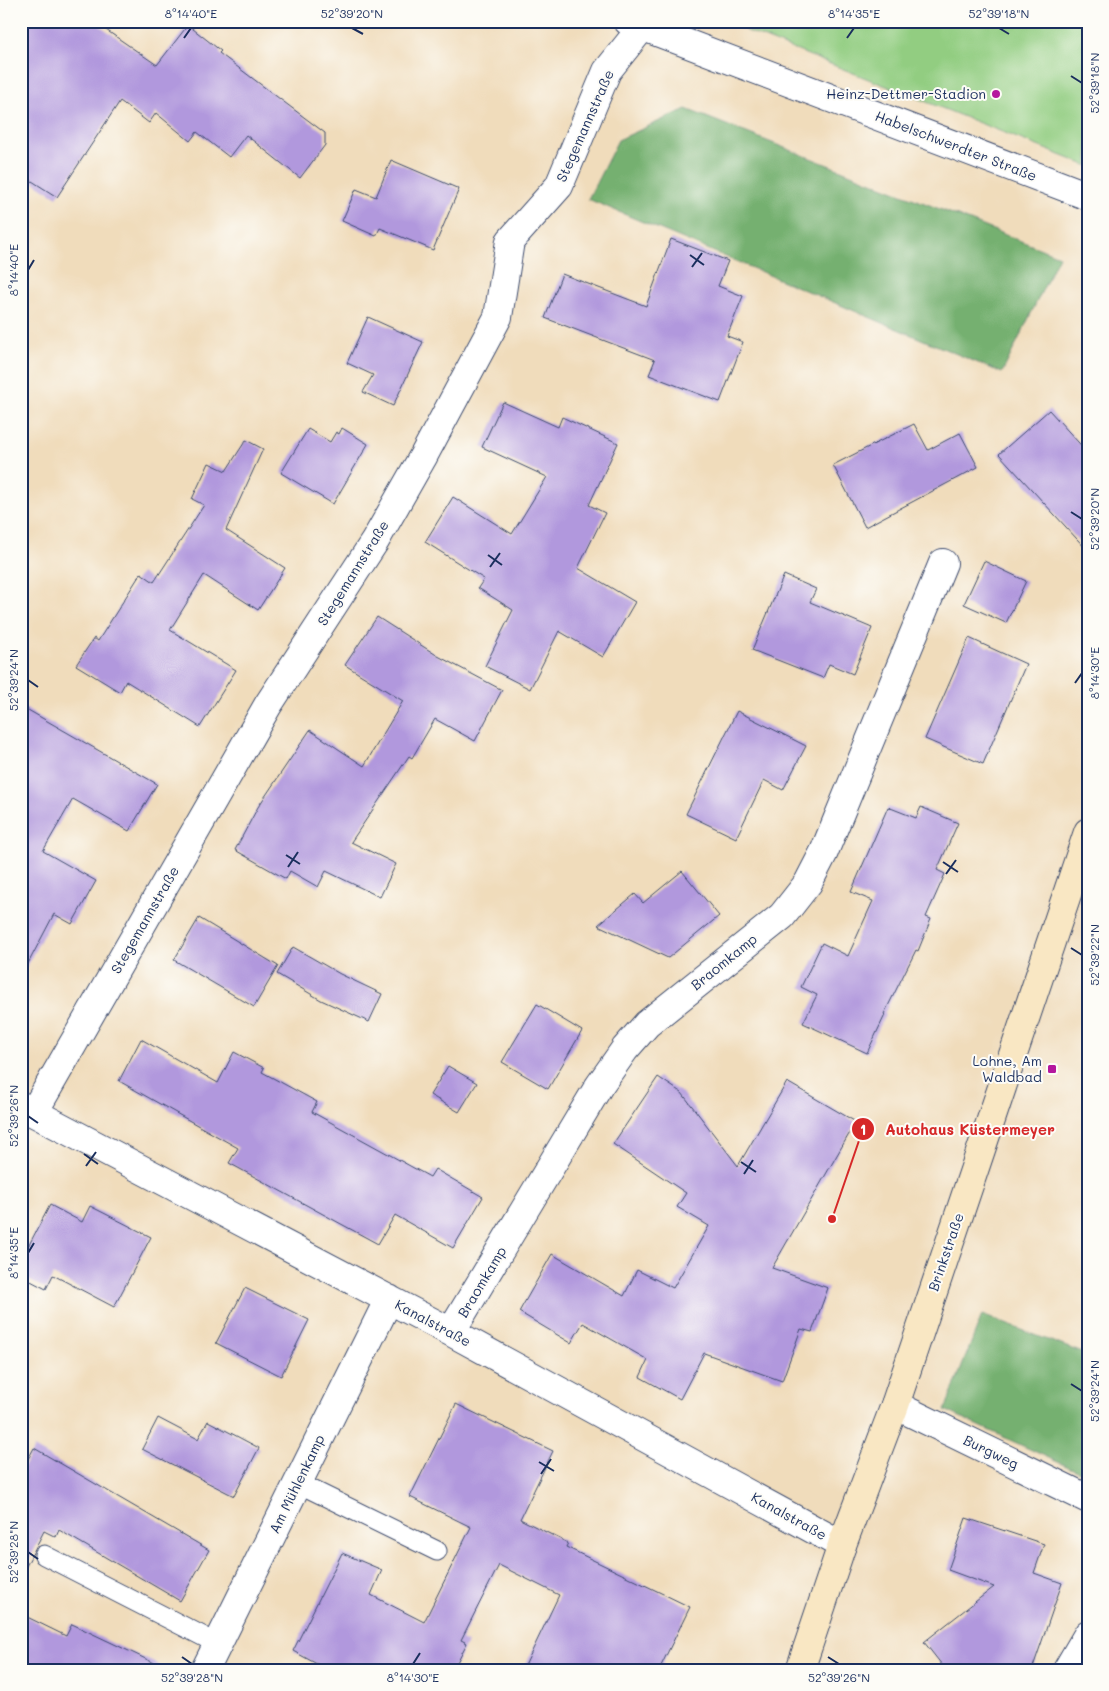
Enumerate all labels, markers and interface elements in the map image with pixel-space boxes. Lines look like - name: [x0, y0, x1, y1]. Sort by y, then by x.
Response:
- text: 8°14'40"E: [165, 5, 217, 21]
- text: 52°39'20"N: [321, 5, 383, 21]
- text: 8°14'35"E: [828, 5, 880, 21]
- text: 52°39'18"N: [969, 5, 1029, 21]
- text: 52°39'18"N: [1086, 53, 1102, 113]
- street label: Stegemannstraße: [551, 67, 618, 185]
- place label: Heinz-Dettmer-Stadion: [826, 84, 986, 103]
- marker: Heinz-Dettmer-Stadion: [990, 88, 1002, 100]
- street label: Habelschwerdter Straße: [873, 106, 1040, 185]
- text: 8°14'40"E: [5, 244, 21, 296]
- text: 52°39'20"N: [1086, 488, 1102, 550]
- street label: Stegemannstraße: [312, 516, 393, 629]
- text: 8°14'30"E: [1086, 647, 1102, 699]
- text: 52°39'24"N: [5, 649, 21, 711]
- street label: Stegemannstraße: [106, 863, 183, 977]
- text: 52°39'22"N: [1086, 924, 1102, 986]
- street label: Braomkamp: [687, 929, 761, 994]
- place label: Lohne, Am Waldbad: [972, 1051, 1042, 1086]
- marker: Lohne, Am Waldbad: [1046, 1063, 1058, 1075]
- text: 52°39'26"N: [5, 1085, 21, 1147]
- callout: Autohaus Küstermeyer: [850, 1114, 1065, 1144]
- text: 1: [860, 1119, 866, 1139]
- text: Autohaus Küstermeyer: [885, 1119, 1055, 1139]
- street label: Brinkstraße: [923, 1210, 968, 1293]
- text: 8°14'35"E: [5, 1227, 21, 1279]
- street label: Braomkamp: [453, 1243, 510, 1321]
- street label: Kanalstraße: [392, 1295, 475, 1351]
- text: 52°39'24"N: [1086, 1360, 1102, 1422]
- street label: Burgweg: [960, 1430, 1022, 1473]
- street label: Am Mühlenkamp: [264, 1431, 329, 1536]
- street label: Kanalstraße: [748, 1487, 830, 1544]
- text: 52°39'28"N: [5, 1521, 21, 1583]
- text: 52°39'28"N: [161, 1669, 223, 1685]
- text: 8°14'30"E: [387, 1669, 439, 1685]
- text: 52°39'26"N: [808, 1669, 870, 1685]

